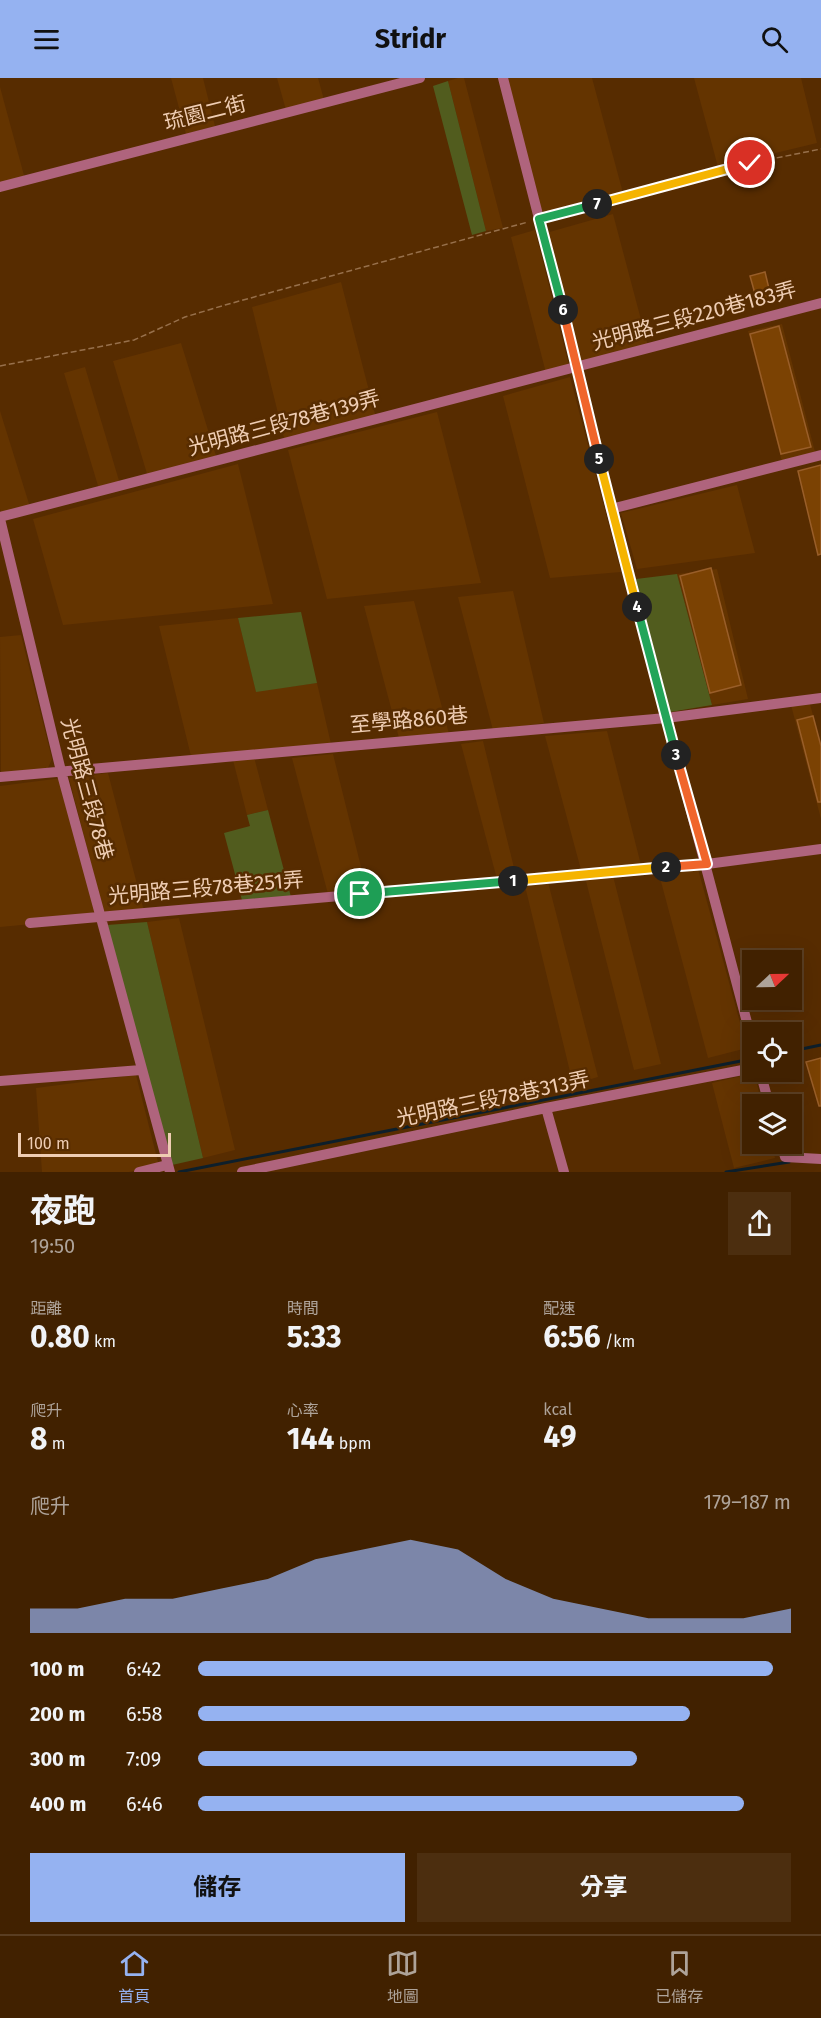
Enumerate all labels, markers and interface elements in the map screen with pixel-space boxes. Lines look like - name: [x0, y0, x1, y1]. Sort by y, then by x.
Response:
- icon: menu: [30, 23, 63, 56]
- text: Stridr: [375, 23, 446, 55]
- icon: search: [758, 23, 791, 56]
- street label: 琉園二街: [161, 90, 249, 136]
- pin: [724, 137, 775, 188]
- icon: check: [733, 146, 766, 179]
- pin: 7: [582, 189, 612, 219]
- text: 7: [593, 194, 601, 213]
- street label: 光明路三段220巷183弄: [589, 276, 799, 356]
- pin: 6: [548, 295, 578, 325]
- text: 6: [558, 300, 568, 319]
- street label: 光明路三段78巷139弄: [185, 385, 383, 461]
- pin: 5: [584, 444, 614, 474]
- text: 5: [595, 449, 603, 468]
- pin: 4: [622, 592, 652, 622]
- text: 4: [632, 597, 642, 616]
- street label: 至學路860巷: [349, 702, 469, 738]
- street label: 光明路三段78巷: [55, 715, 119, 863]
- pin: 3: [661, 740, 691, 770]
- text: 3: [672, 745, 680, 764]
- pin: 2: [651, 852, 681, 882]
- text: 2: [662, 857, 670, 876]
- street label: 光明路三段78巷251弄: [107, 866, 305, 910]
- pin: 1: [498, 866, 528, 896]
- pin: [334, 868, 385, 919]
- text: 1: [509, 871, 517, 890]
- icon: arrive: [343, 877, 376, 910]
- north arrow: [742, 950, 802, 1010]
- map controls: [742, 950, 802, 1154]
- button: locate: [742, 1022, 802, 1082]
- street label: 光明路三段78巷313弄: [394, 1066, 592, 1132]
- button: layers: [742, 1094, 802, 1154]
- scale bar: [18, 1130, 171, 1158]
- text: 100 m: [27, 1134, 70, 1153]
- text: 夜跑: [30, 1191, 96, 1231]
- button: share: [728, 1192, 791, 1255]
- text: 19:50: [30, 1234, 75, 1258]
- text: 距離: [30, 1299, 62, 1318]
- text: 時間: [287, 1299, 319, 1318]
- text: 配速: [543, 1299, 575, 1318]
- text: 0.80: [30, 1319, 90, 1355]
- text: 5:33: [287, 1319, 342, 1355]
- text: 6:56: [543, 1319, 601, 1355]
- text: km: [90, 1332, 116, 1351]
- text: /km: [601, 1332, 635, 1351]
- text: kcal: [543, 1400, 572, 1419]
- text: 爬升: [30, 1401, 62, 1420]
- text: 心率: [287, 1401, 319, 1420]
- text: 49: [543, 1419, 576, 1455]
- text: 8: [30, 1421, 47, 1457]
- text: 144: [287, 1421, 334, 1457]
- text: m: [47, 1434, 65, 1453]
- text: bpm: [334, 1434, 371, 1453]
- text: 179–187 m: [704, 1490, 791, 1514]
- text: 爬升: [30, 1494, 70, 1518]
- text: 100 m: [30, 1657, 84, 1681]
- text: 6:42: [126, 1657, 162, 1681]
- text: 200 m: [30, 1702, 85, 1726]
- text: 6:58: [126, 1702, 163, 1726]
- text: 300 m: [30, 1747, 85, 1771]
- text: 7:09: [126, 1747, 161, 1771]
- text: 400 m: [30, 1792, 86, 1816]
- text: 6:46: [126, 1792, 163, 1816]
- button: 儲存: [30, 1853, 405, 1922]
- button: 分享: [417, 1853, 791, 1922]
- tab: 首頁: [118, 1947, 151, 2007]
- tab: 地圖: [386, 1947, 419, 2007]
- tab: 已儲存: [655, 1947, 703, 2007]

